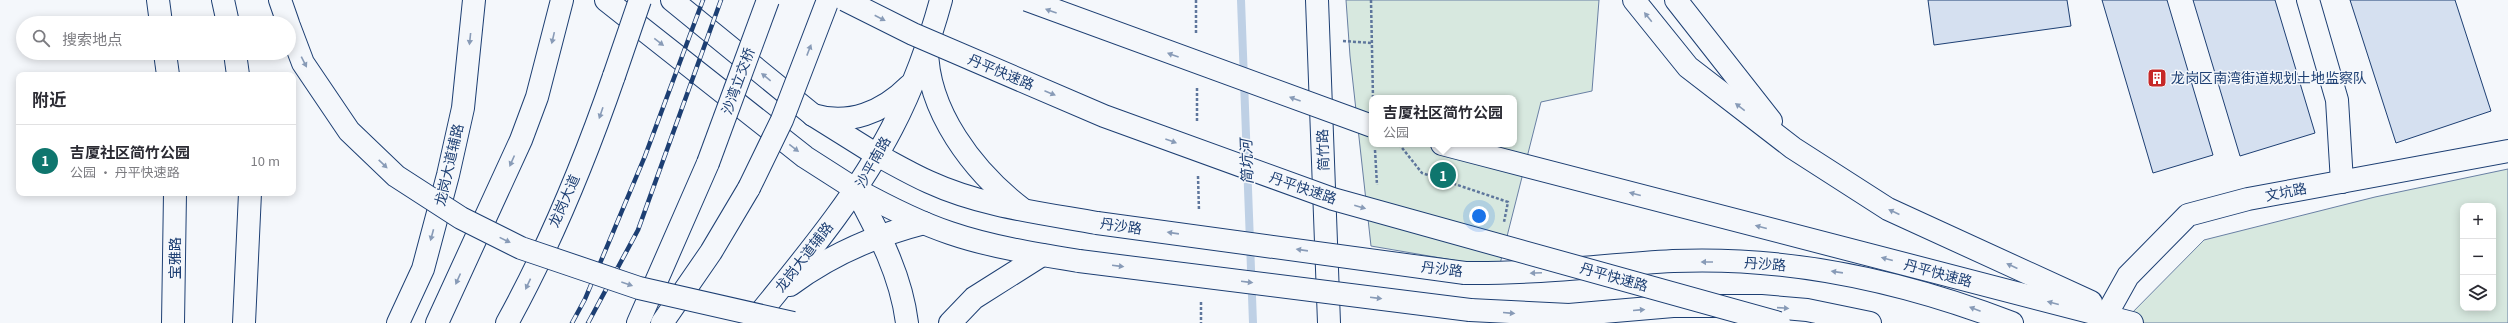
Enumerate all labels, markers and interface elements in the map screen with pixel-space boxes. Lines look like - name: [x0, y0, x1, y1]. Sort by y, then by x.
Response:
- one-way arrow: [1045, 7, 1057, 13]
- one-way arrow: [1643, 12, 1652, 22]
- one-way arrow: [874, 15, 886, 21]
- search box: [16, 16, 296, 60]
- icon: search: [30, 27, 52, 49]
- text: 搜索地点: [62, 28, 122, 49]
- one-way arrow: [550, 32, 556, 44]
- one-way arrow: [467, 33, 473, 45]
- one-way arrow: [653, 37, 664, 46]
- one-way arrow: [807, 43, 813, 55]
- street label: 沙湾立交桥: [716, 44, 758, 117]
- street label: 丹平快速路: [965, 48, 1038, 94]
- one-way arrow: [1167, 52, 1179, 58]
- one-way arrow: [301, 56, 307, 68]
- building icon: 龙岗区南湾街道规划土地监察队: [2146, 67, 2168, 89]
- place label: 龙岗区南湾街道规划土地监察队: [2171, 67, 2367, 87]
- one-way arrow: [760, 72, 771, 81]
- text: 附近: [32, 86, 66, 111]
- one-way arrow: [1044, 90, 1056, 97]
- popup: [1369, 95, 1517, 147]
- one-way arrow: [1289, 96, 1301, 102]
- text: 吉厦社区简竹公园: [1383, 101, 1503, 122]
- one-way arrow: [1734, 103, 1745, 112]
- one-way arrow: [598, 107, 604, 119]
- street label: 龙岗大道辅路: [429, 122, 467, 208]
- text: 公园: [1383, 122, 1409, 141]
- street label: 简竹路: [1311, 129, 1333, 171]
- street label: 沙平南路: [850, 132, 894, 191]
- water label: 简坑河: [1234, 136, 1257, 185]
- one-way arrow: [1165, 138, 1177, 144]
- text: 吉厦社区简竹公园: [70, 141, 190, 162]
- one-way arrow: [788, 144, 799, 153]
- text: 1: [41, 151, 49, 170]
- text: 10 m: [251, 151, 280, 170]
- one-way arrow: [509, 155, 515, 167]
- one-way arrow: [378, 159, 388, 169]
- pin: 1: [1430, 160, 1456, 190]
- text: 公园 · 丹平快速路: [70, 162, 180, 181]
- street label: 丹平快速路: [1267, 166, 1340, 208]
- street label: 龙岗大道: [543, 171, 584, 230]
- street label: 文坑路: [2263, 177, 2308, 205]
- one-way arrow: [1629, 191, 1641, 197]
- map controls: [2460, 203, 2496, 311]
- button: +: [2460, 203, 2496, 239]
- one-way arrow: [1353, 204, 1366, 210]
- your location: [1469, 206, 1489, 226]
- one-way arrow: [1888, 208, 1900, 215]
- street label: 丹沙路: [1099, 212, 1143, 238]
- street label: 龙岗大道辅路: [769, 217, 837, 296]
- one-way arrow: [1755, 224, 1767, 230]
- one-way arrow: [429, 229, 435, 241]
- one-way arrow: [1167, 230, 1179, 236]
- street label: 宝雅路: [164, 237, 184, 279]
- one-way arrow: [499, 237, 510, 243]
- button: −: [2460, 239, 2496, 275]
- one-way arrow: [1296, 247, 1308, 253]
- street label: 丹沙路: [1743, 252, 1787, 274]
- street label: 丹平快速路: [1902, 253, 1975, 291]
- street label: 丹沙路: [1420, 256, 1464, 280]
- one-way arrow: [1881, 256, 1893, 262]
- street label: 丹平快速路: [1578, 257, 1651, 295]
- one-way arrow: [1701, 258, 1713, 265]
- one-way arrow: [1112, 263, 1124, 269]
- one-way arrow: [2006, 263, 2018, 269]
- one-way arrow: [1530, 269, 1542, 276]
- one-way arrow: [1831, 269, 1843, 275]
- one-way arrow: [455, 274, 461, 285]
- button: layers: [2460, 275, 2496, 311]
- one-way arrow: [525, 278, 531, 289]
- one-way arrow: [1241, 279, 1253, 285]
- one-way arrow: [621, 281, 633, 287]
- one-way arrow: [1370, 295, 1382, 301]
- one-way arrow: [2047, 299, 2059, 305]
- one-way arrow: [1777, 305, 1789, 311]
- one-way arrow: [1969, 305, 1981, 311]
- one-way arrow: [1633, 306, 1645, 313]
- one-way arrow: [1503, 310, 1515, 317]

